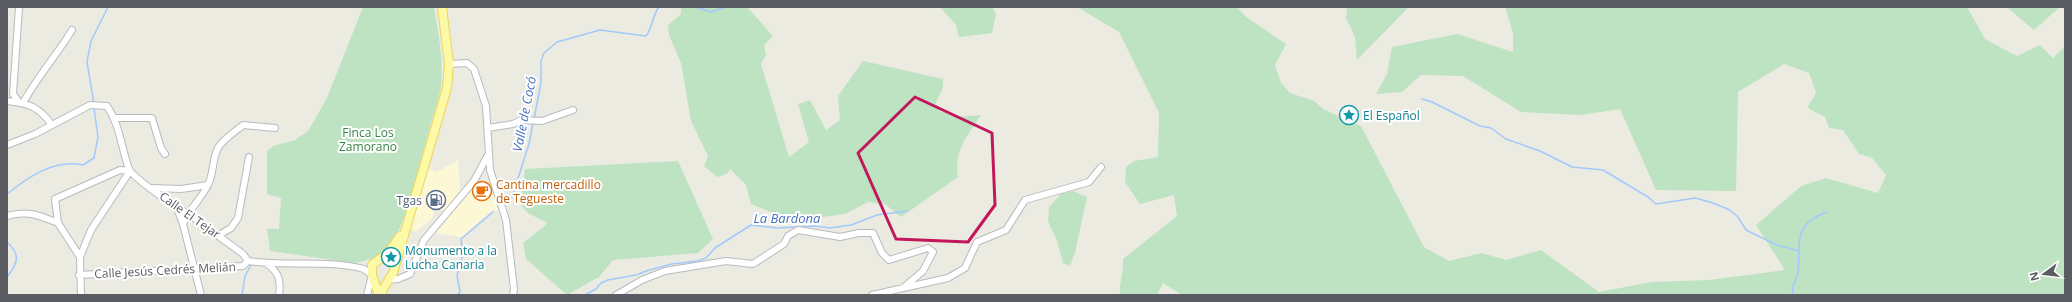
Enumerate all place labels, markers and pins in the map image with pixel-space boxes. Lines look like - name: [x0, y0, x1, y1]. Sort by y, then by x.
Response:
- place icon: El Español: [1338, 104, 1360, 126]
- place label: El Español: [1363, 107, 1420, 124]
- place label: Cantina mercadillo de Tegueste: [496, 176, 601, 207]
- cafe icon: Cantina mercadillo de Tegueste: [471, 180, 493, 202]
- fuel station icon: Tgas: [425, 189, 447, 211]
- place label: Tgas: [396, 192, 422, 209]
- place label: Monumento a la Lucha Canaria: [405, 242, 497, 273]
- place icon: Monumento a la Lucha Canaria: [380, 246, 402, 268]

